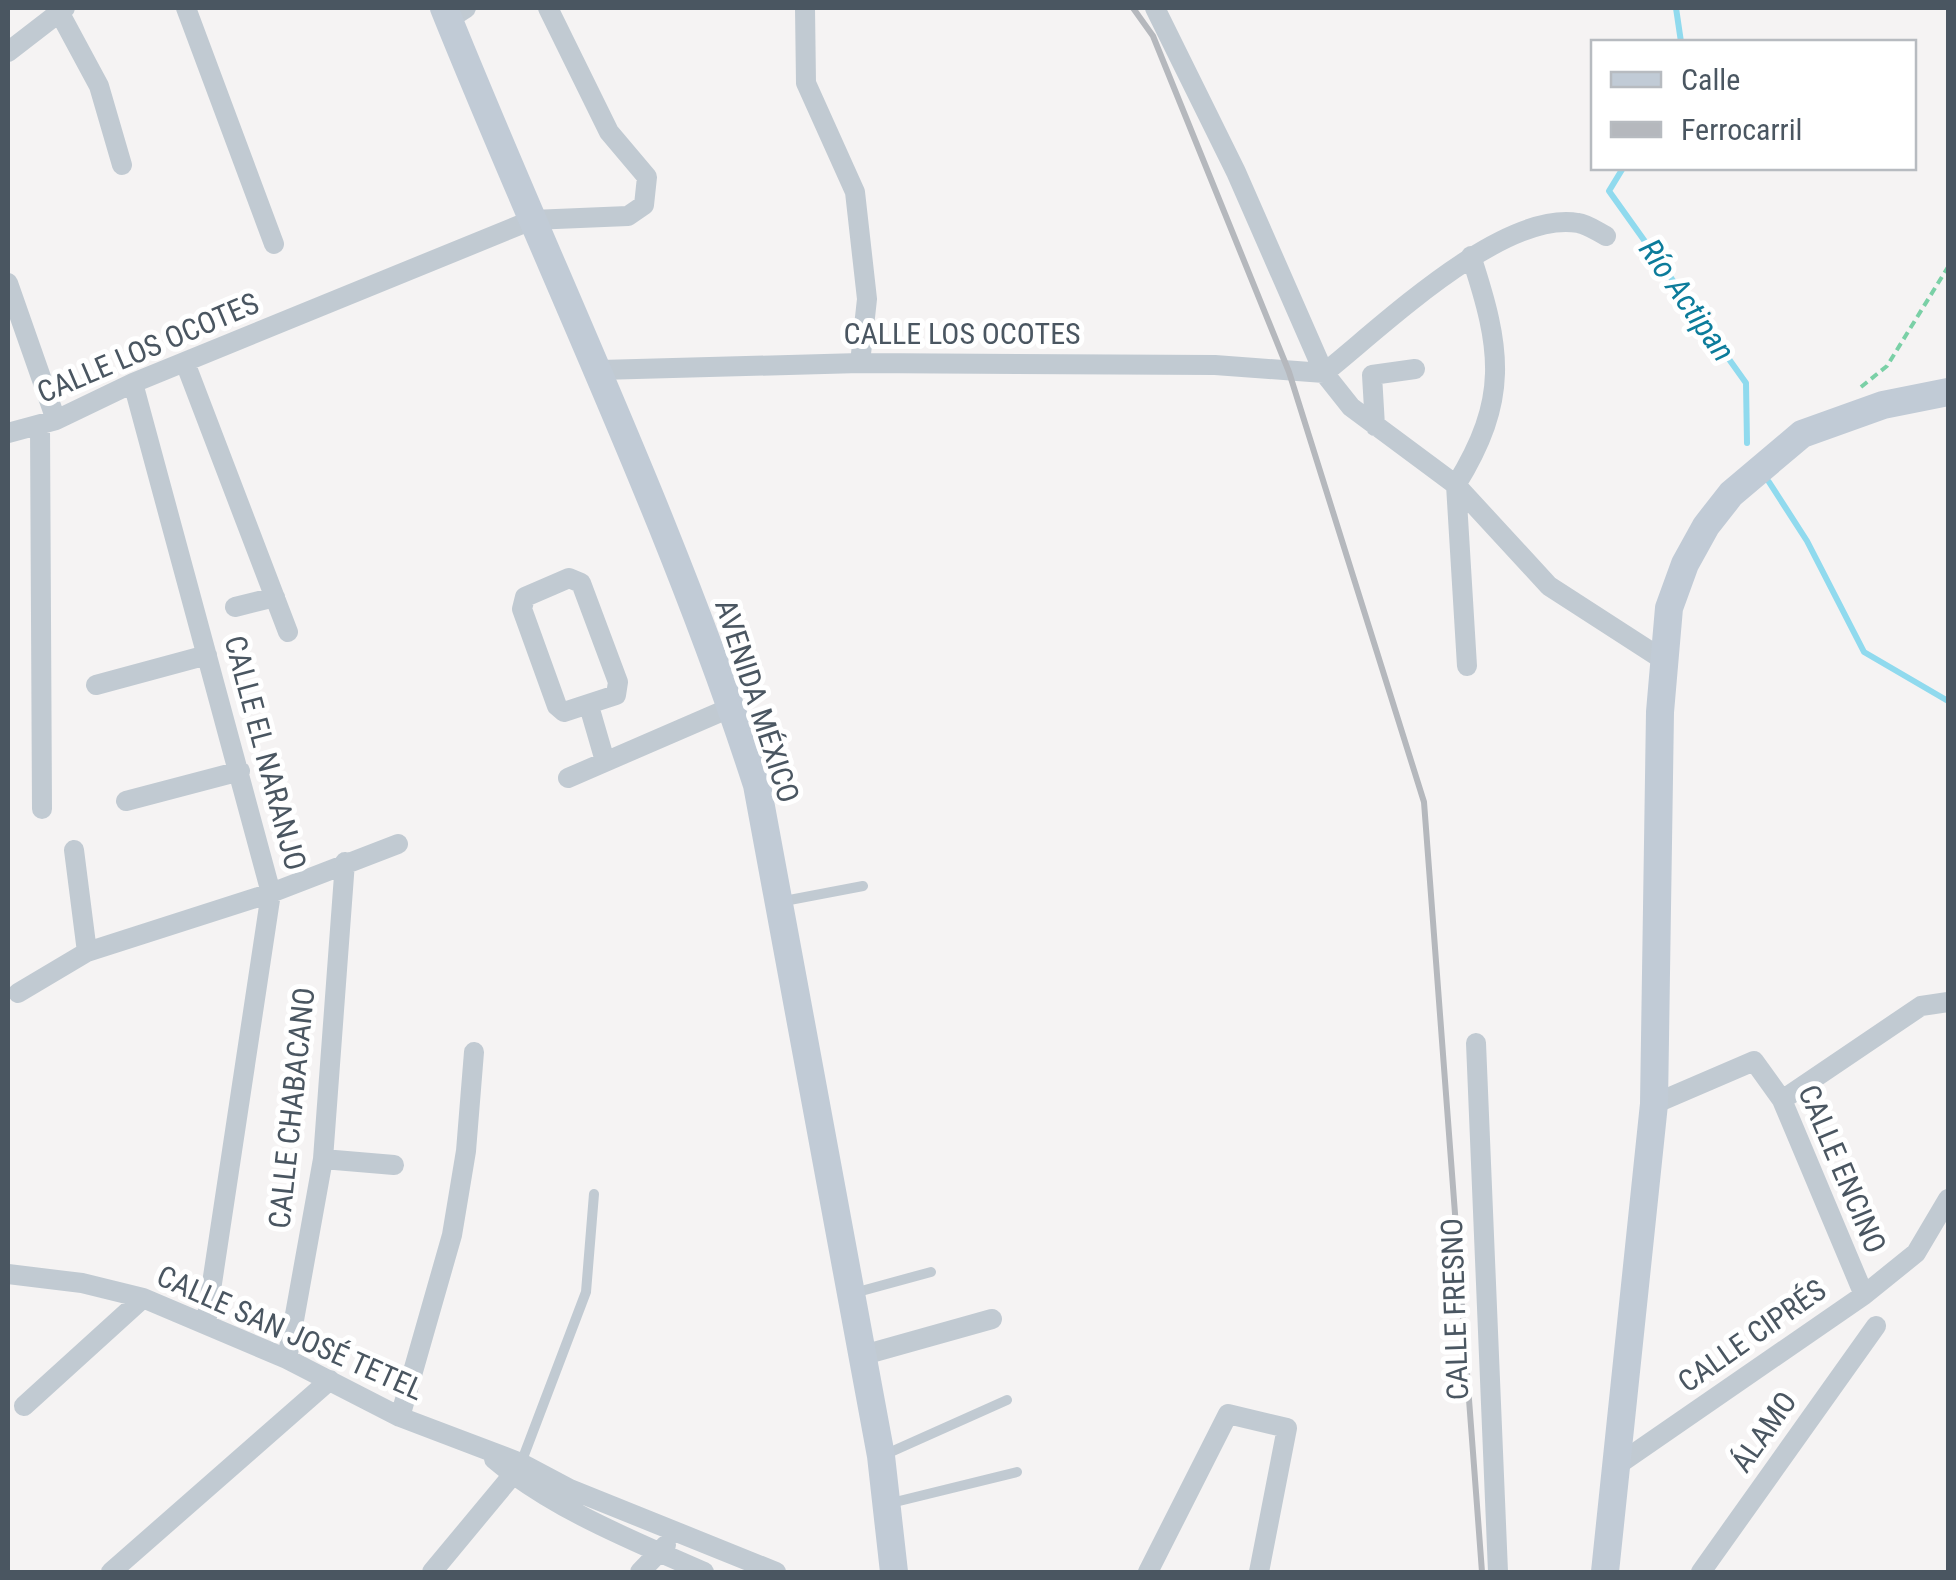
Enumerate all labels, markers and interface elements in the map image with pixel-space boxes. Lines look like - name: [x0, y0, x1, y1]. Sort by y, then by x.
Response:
- legend: [1591, 40, 1916, 170]
- text: Calle: [1681, 62, 1740, 97]
- text: Ferrocarril: [1681, 112, 1803, 147]
- water label: Río Actipan: [1631, 232, 1743, 368]
- street label: CALLE LOS OCOTES: [32, 285, 264, 410]
- street label: CALLE LOS OCOTES: [843, 316, 1081, 351]
- street label: AVENIDA MÉXICO: [708, 595, 807, 807]
- street label: CALLE EL NARANJO: [217, 632, 314, 874]
- street label: CALLE CHABACANO: [261, 986, 322, 1230]
- street label: CALLE ENCINO: [1791, 1079, 1894, 1258]
- street label: CALLE FRESNO: [1434, 1217, 1475, 1401]
- street label: CALLE SAN JOSÉ TETEL: [152, 1258, 429, 1407]
- street label: CALLE CIPRÉS: [1671, 1272, 1832, 1399]
- street label: ÁLAMO: [1723, 1385, 1804, 1479]

